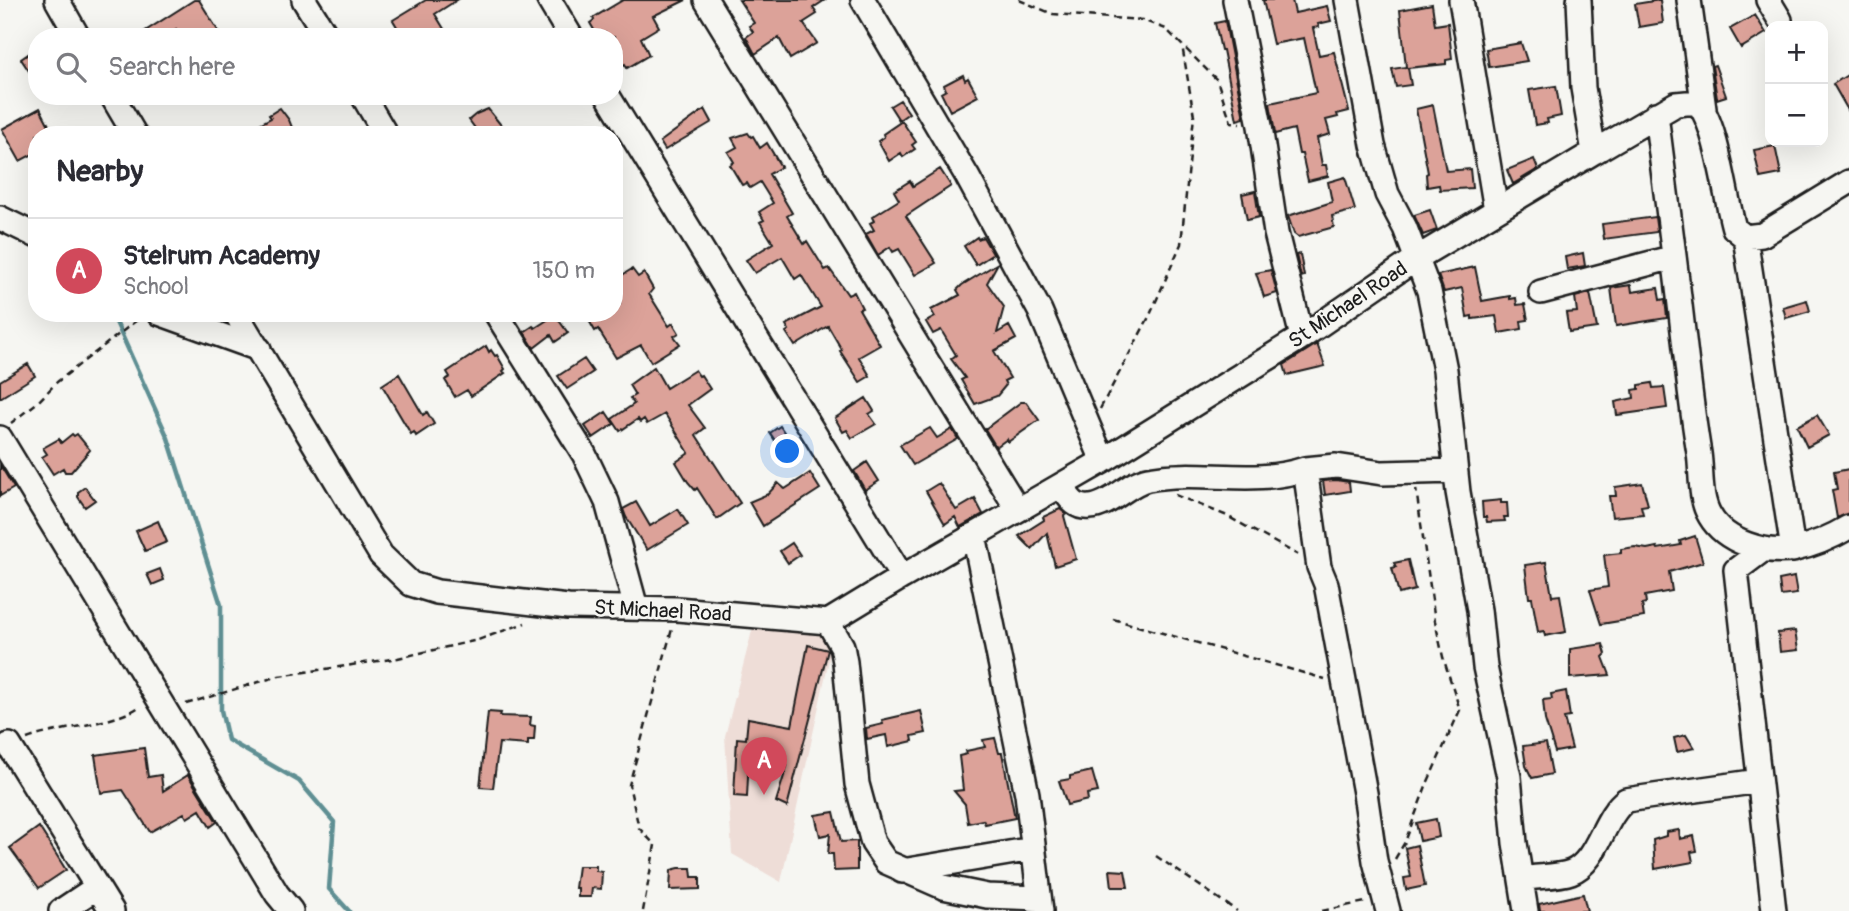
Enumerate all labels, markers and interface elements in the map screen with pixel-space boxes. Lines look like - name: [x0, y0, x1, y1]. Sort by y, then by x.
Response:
- map controls: [1765, 21, 1828, 147]
- button: +: [1765, 21, 1828, 84]
- search box: [28, 28, 623, 105]
- icon: search: [52, 48, 90, 86]
- text: Search here: [108, 51, 235, 83]
- button: −: [1765, 84, 1828, 147]
- text: Nearby: [56, 153, 143, 190]
- text: Stelrum Academy: [123, 240, 320, 272]
- street label: St Michael Road: [1283, 255, 1413, 355]
- text: A: [72, 256, 86, 285]
- text: 150 m: [532, 256, 595, 285]
- text: School: [123, 272, 189, 301]
- your location: [770, 434, 804, 468]
- street label: St Michael Road: [593, 594, 733, 628]
- pin: A: [741, 737, 787, 795]

